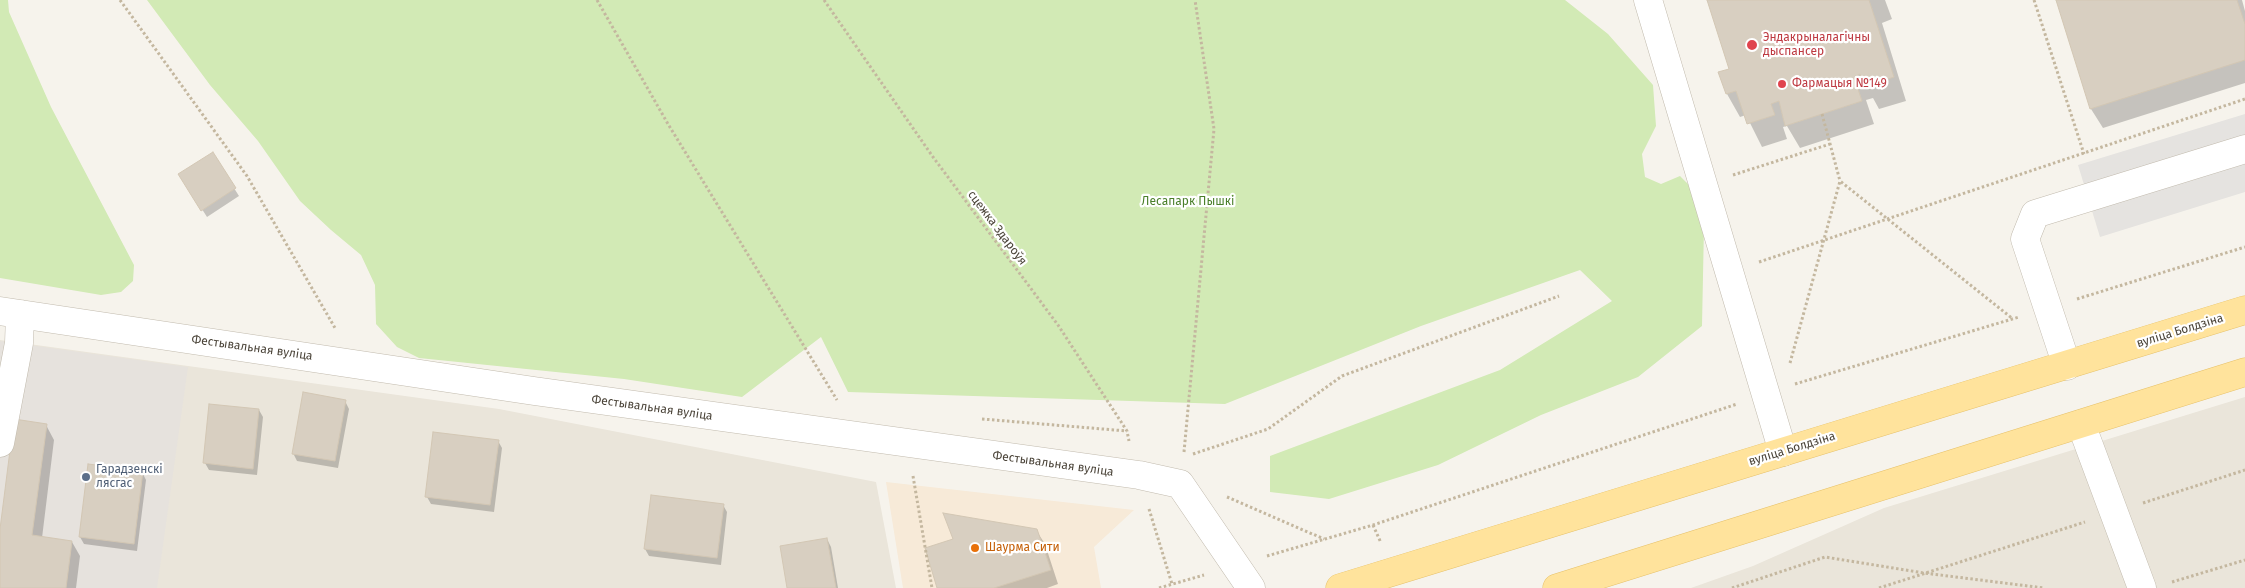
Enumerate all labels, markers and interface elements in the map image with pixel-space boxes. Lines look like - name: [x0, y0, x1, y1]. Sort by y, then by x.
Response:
- place label: Эндакрыналагічны дыспансер: [1763, 31, 1870, 59]
- marker: Эндакрыналагічны дыспансер: [1745, 38, 1759, 52]
- place label: Фармацыя №149: [1792, 77, 1887, 91]
- marker: Фармацыя №149: [1776, 78, 1788, 90]
- street label: сцежка Здароўя: [964, 188, 1030, 268]
- park label: Лесапарк Пышкі: [1142, 195, 1234, 209]
- street label: вуліца Болдзіна: [2135, 311, 2225, 351]
- street label: Фестывальная вуліца: [190, 332, 314, 364]
- street label: Фестывальная вуліца: [590, 392, 714, 424]
- street label: вуліца Болдзіна: [1747, 429, 1837, 469]
- street label: Фестывальная вуліца: [991, 448, 1115, 480]
- place label: Гарадзенскі лясгас: [96, 463, 163, 491]
- marker: Гарадзенскі лясгас: [80, 471, 92, 483]
- place label: Шаурма Сити: [985, 541, 1060, 555]
- marker: Шаурма Сити: [969, 542, 981, 554]

